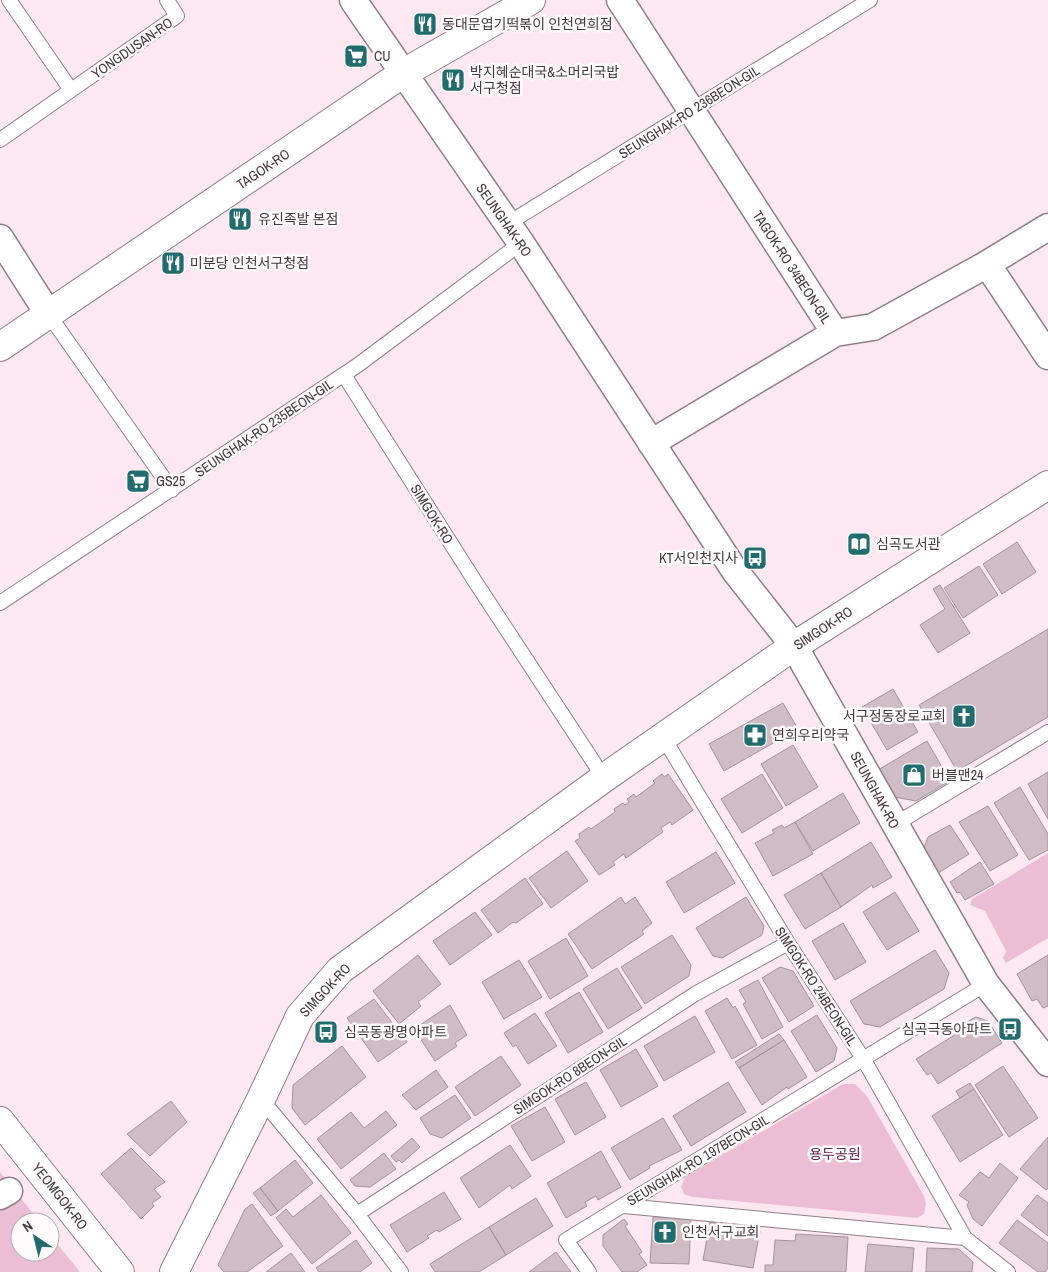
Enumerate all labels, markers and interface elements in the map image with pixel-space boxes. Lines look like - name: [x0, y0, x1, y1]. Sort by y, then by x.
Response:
- restaurant icon: 동대문엽기떡볶이 인천연희점: [412, 11, 438, 37]
- street label: YONGDUSAN-RO: [88, 13, 176, 83]
- place label: 동대문엽기떡볶이 인천연희점: [442, 15, 613, 33]
- supermarket icon: CU: [343, 43, 369, 69]
- place label: CU: [374, 47, 391, 65]
- street label: SEUNGHAK-RO 236BEON-GIL: [615, 61, 763, 163]
- place label: 박지혜순대국&소머리국밥 서구청점: [470, 63, 619, 97]
- restaurant icon: 박지혜순대국&소머리국밥 서구청점: [440, 67, 466, 93]
- street label: TAGOK-RO: [233, 145, 293, 193]
- street label: SEUNGHAK-RO: [472, 180, 536, 260]
- restaurant icon: 유진족발 본점: [227, 206, 253, 232]
- street label: TAGOK-RO 34BEON-GIL: [749, 207, 836, 327]
- place label: 유진족발 본점: [258, 210, 338, 228]
- restaurant icon: 미분당 인천서구청점: [160, 250, 186, 276]
- place label: 미분당 인천서구청점: [190, 254, 309, 272]
- street label: SEUNGHAK-RO 235BEON-GIL: [192, 375, 337, 481]
- supermarket icon: GS25: [125, 468, 151, 494]
- place label: GS25: [156, 472, 185, 490]
- street label: SIMGOK-RO: [407, 481, 457, 547]
- library icon: 심곡도서관: [846, 531, 872, 557]
- place label: 심곡도서관: [876, 535, 941, 553]
- bus stop icon: KT서인천지사: [742, 545, 768, 571]
- place label: KT서인천지사: [659, 549, 738, 567]
- street label: SIMGOK-RO: [790, 602, 856, 654]
- church icon: 서구정동장로교회: [951, 703, 977, 729]
- place label: 서구정동장로교회: [843, 707, 946, 725]
- pharmacy icon: 연희우리약국: [742, 722, 768, 748]
- place label: 연희우리약국: [772, 726, 849, 744]
- street label: SEUNGHAK-RO: [846, 748, 904, 832]
- shop icon: 버블맨24: [901, 762, 927, 788]
- place label: 버블맨24: [932, 766, 984, 784]
- street label: SIMGOK-RO 24BEON-GIL: [771, 923, 861, 1049]
- street label: SIMGOK-RO: [296, 959, 354, 1021]
- bus stop icon: 심곡극동아파트: [997, 1016, 1023, 1042]
- bus stop icon: 심곡동광명아파트: [313, 1019, 339, 1045]
- place label: 심곡극동아파트: [902, 1020, 992, 1038]
- place label: 심곡동광명아파트: [344, 1023, 447, 1041]
- street label: SIMGOK-RO 8BEON-GIL: [510, 1031, 631, 1118]
- street label: SEUNGHAK-RO 197BEON-GIL: [624, 1110, 773, 1210]
- park label: 용두공원: [809, 1145, 861, 1163]
- street label: YEOMGOK-RO: [28, 1159, 92, 1233]
- north arrow: [10, 1212, 60, 1262]
- text: N: [19, 1217, 36, 1236]
- church icon: 인천서구교회: [652, 1219, 678, 1245]
- place label: 인천서구교회: [682, 1223, 759, 1241]

